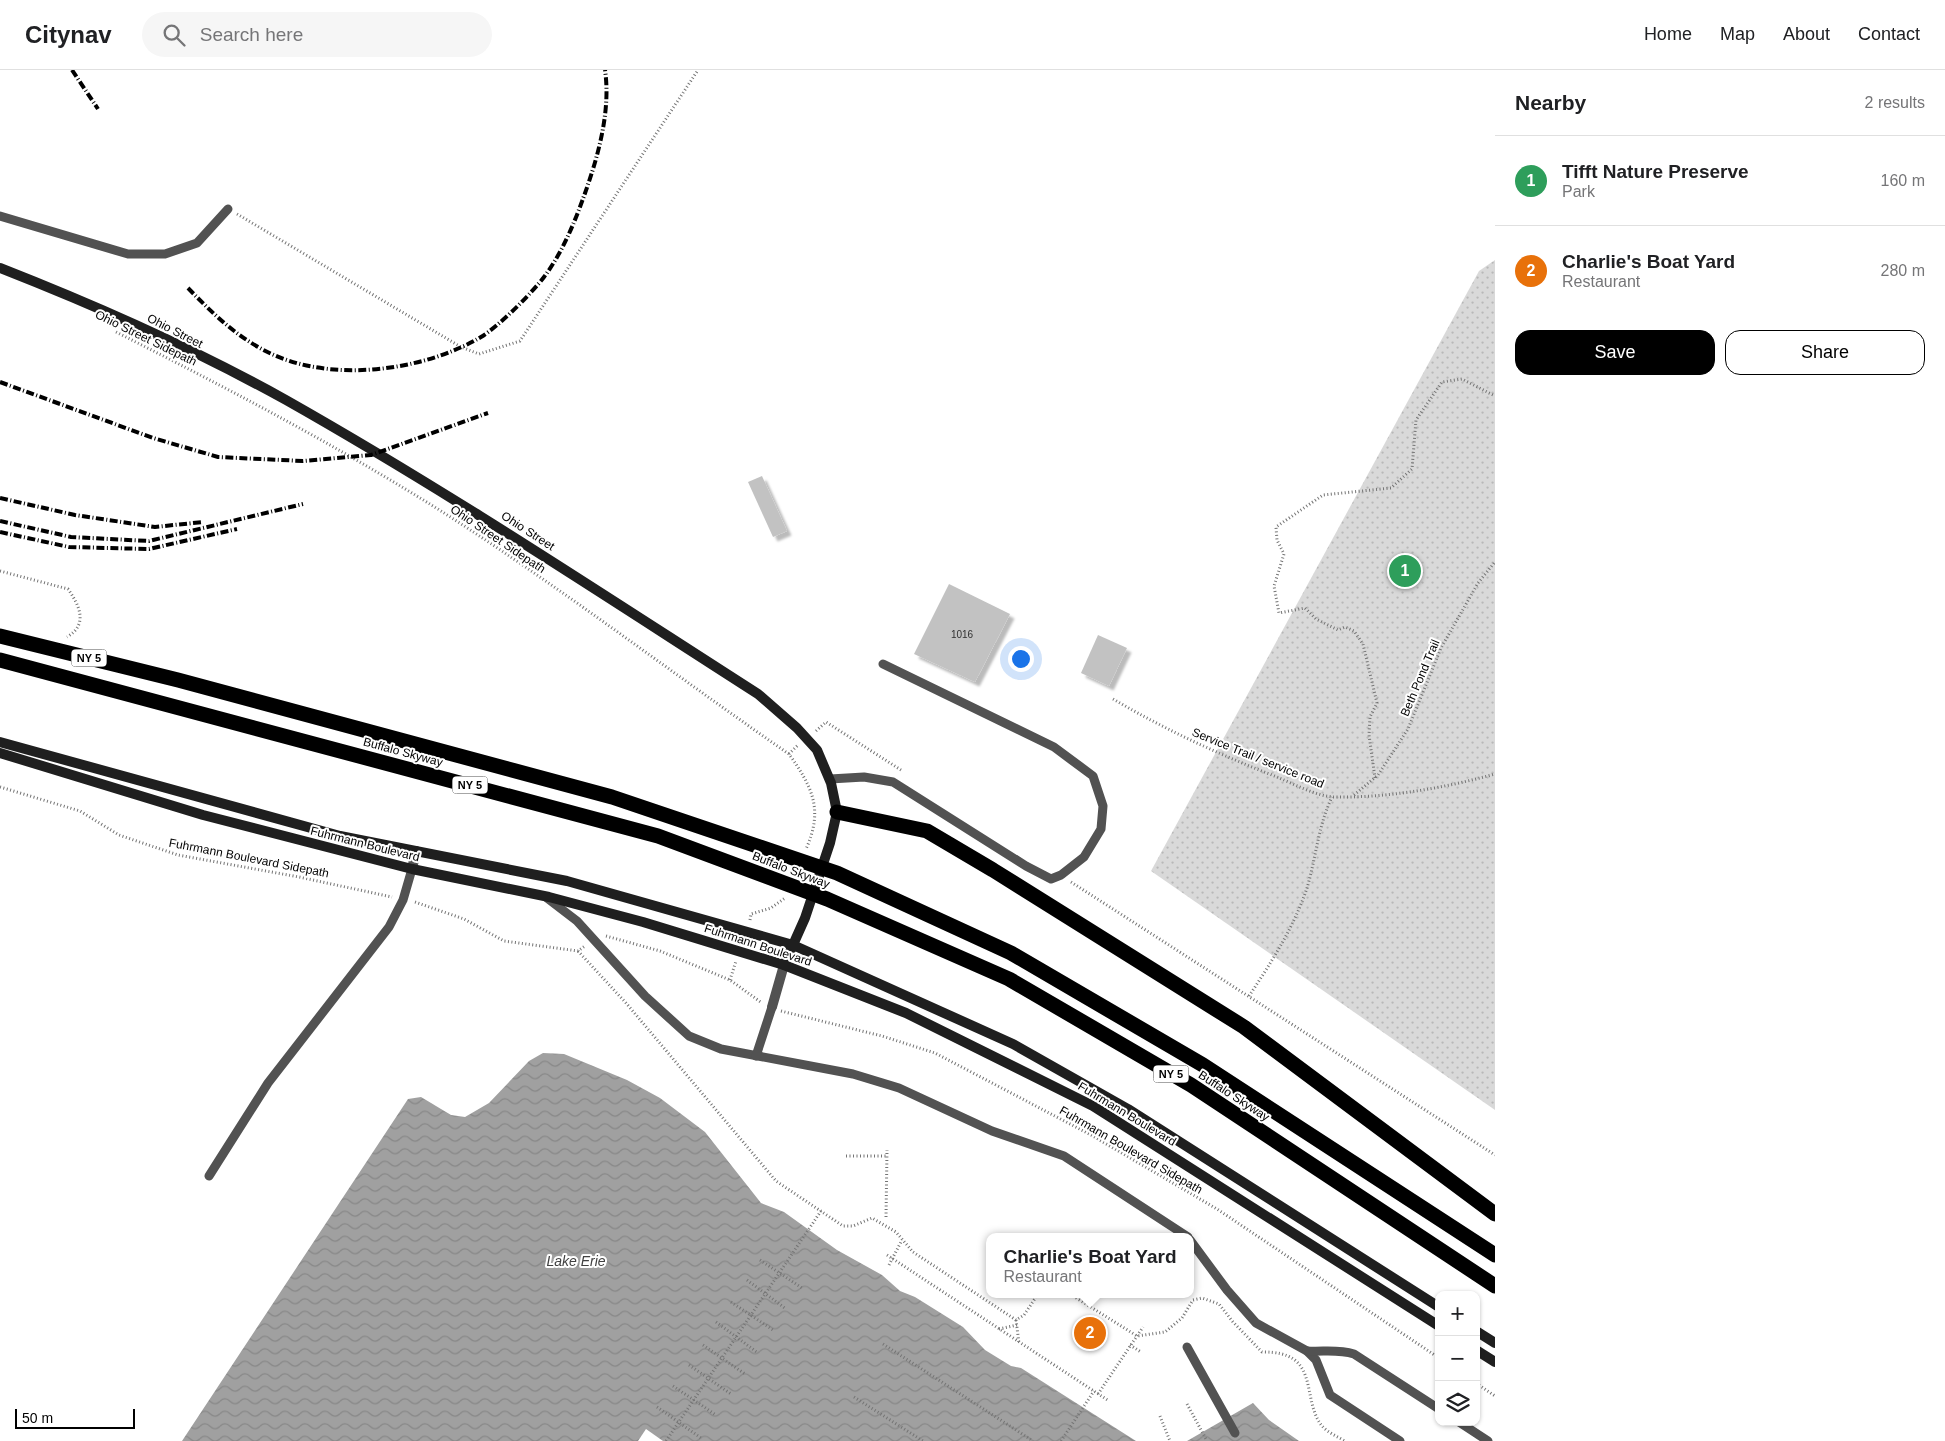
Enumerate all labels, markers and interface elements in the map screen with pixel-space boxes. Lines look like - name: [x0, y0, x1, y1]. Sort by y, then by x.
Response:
- search box: [142, 12, 492, 57]
- text: Citynav: [25, 21, 112, 48]
- icon: search: [160, 21, 188, 49]
- text: Search here: [200, 24, 303, 45]
- text: Home: [1644, 24, 1692, 44]
- text: Map: [1720, 24, 1755, 44]
- text: About: [1783, 24, 1830, 44]
- text: Contact: [1858, 24, 1920, 44]
- text: Nearby: [1515, 91, 1586, 114]
- text: 2 results: [1865, 94, 1925, 111]
- text: Tifft Nature Preserve: [1562, 161, 1749, 182]
- text: 1: [1527, 172, 1535, 189]
- text: 160 m: [1881, 172, 1925, 189]
- text: Park: [1562, 183, 1595, 200]
- text: Charlie's Boat Yard: [1562, 251, 1735, 272]
- text: 2: [1527, 262, 1535, 279]
- text: 280 m: [1881, 262, 1925, 279]
- text: Restaurant: [1562, 273, 1640, 290]
- street label: Ohio Street Sidepath: [93, 307, 199, 369]
- street label: Ohio Street: [145, 311, 206, 351]
- button: Save: [1515, 330, 1715, 375]
- button: Share: [1725, 330, 1925, 375]
- street label: Ohio Street Sidepath: [448, 502, 548, 576]
- street label: Ohio Street: [499, 509, 558, 554]
- pin: 1: [1389, 552, 1421, 590]
- house number: 1016: [951, 629, 974, 640]
- street label: Beth Pond Trail: [1398, 637, 1442, 719]
- your location: [1008, 646, 1034, 672]
- road number: NY 5: [72, 650, 106, 666]
- street label: Service Trail / service road: [1190, 725, 1326, 791]
- street label: Buffalo Skyway: [362, 735, 444, 769]
- road number: NY 5: [452, 776, 488, 794]
- street label: Fuhrmann Boulevard: [309, 824, 421, 864]
- street label: Fuhrmann Boulevard Sidepath: [168, 836, 330, 880]
- street label: Buffalo Skyway: [750, 849, 832, 891]
- street label: Fuhrmann Boulevard: [703, 921, 813, 969]
- road number: NY 5: [1154, 1066, 1188, 1082]
- street label: Buffalo Skyway: [1196, 1068, 1272, 1124]
- street label: Fuhrmann Boulevard: [1075, 1079, 1179, 1149]
- street label: Fuhrmann Boulevard Sidepath: [1057, 1103, 1205, 1197]
- popup: [986, 1233, 1194, 1298]
- text: Charlie's Boat Yard: [1003, 1246, 1177, 1267]
- water label: Lake Erie: [546, 1253, 606, 1269]
- text: Restaurant: [1003, 1268, 1082, 1285]
- map controls: [1435, 1291, 1480, 1426]
- button: +: [1435, 1291, 1480, 1336]
- pin: 2: [1074, 1314, 1106, 1352]
- button: −: [1435, 1336, 1480, 1381]
- button: layers: [1435, 1381, 1480, 1426]
- scale bar: [15, 1406, 135, 1429]
- text: 50 m: [22, 1410, 53, 1426]

